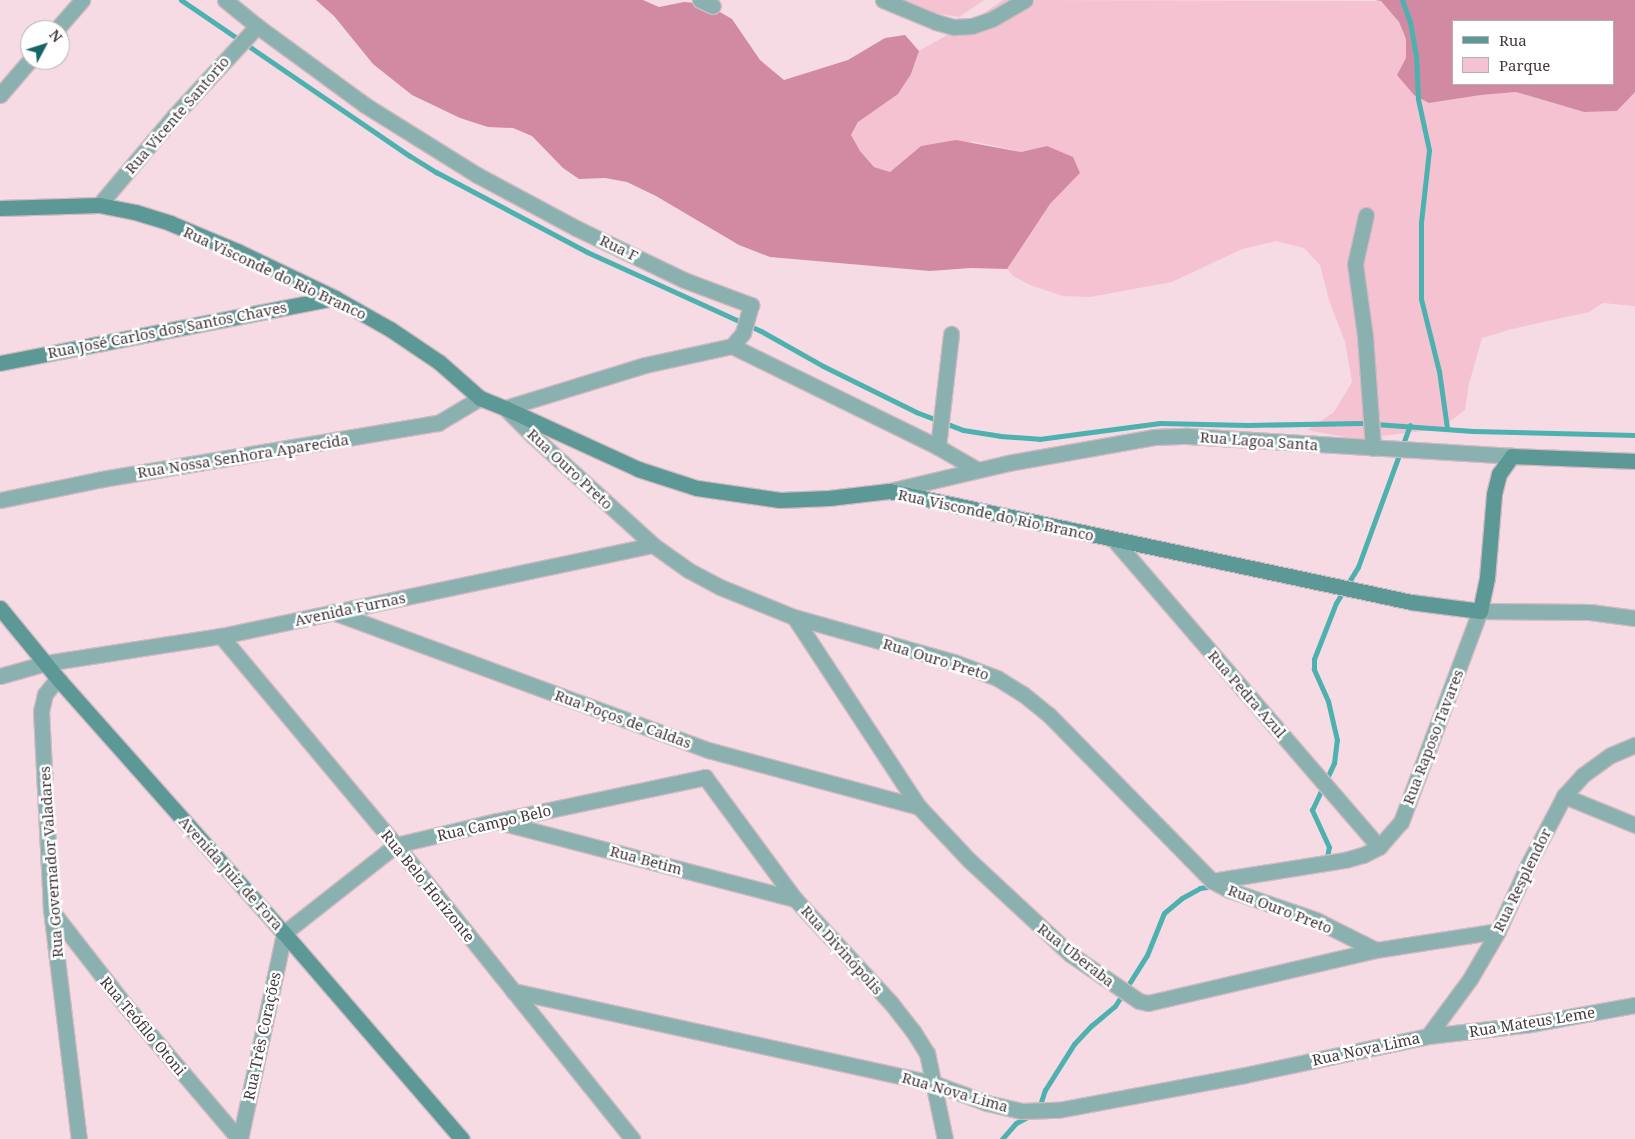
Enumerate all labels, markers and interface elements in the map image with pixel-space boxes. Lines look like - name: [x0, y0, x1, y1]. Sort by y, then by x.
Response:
- north arrow: [20, 20, 70, 70]
- legend: [1452, 20, 1615, 85]
- text: N: [45, 25, 67, 46]
- text: Rua: [1499, 30, 1527, 50]
- street label: Rua Vicente Santorio: [121, 53, 233, 177]
- text: Parque: [1499, 55, 1550, 75]
- street label: Rua Visconde do Rio Branco: [181, 223, 369, 323]
- street label: Rua F: [597, 231, 641, 265]
- street label: Rua José Carlos dos Santos Chaves: [46, 298, 288, 362]
- street label: Rua Ouro Preto: [524, 425, 616, 513]
- street label: Rua Lagoa Santa: [1199, 428, 1319, 454]
- street label: Rua Nossa Senhora Aparecida: [136, 430, 350, 482]
- street label: Rua Visconde do Rio Branco: [896, 485, 1096, 545]
- street label: Avenida Furnas: [293, 588, 407, 630]
- street label: Rua Ouro Preto: [881, 634, 991, 684]
- street label: Rua Pedra Azul: [1204, 647, 1290, 741]
- street label: Rua Raposo Tavares: [1399, 667, 1467, 807]
- street label: Rua Poços de Caldas: [552, 686, 694, 752]
- street label: Rua Governador Valadares: [35, 766, 67, 958]
- street label: Rua Campo Belo: [435, 801, 553, 845]
- street label: Avenida Juiz de Fora: [175, 812, 287, 934]
- street label: Rua Resplendor: [1489, 825, 1555, 935]
- street label: Rua Belo Horizonte: [377, 827, 479, 945]
- street label: Rua Betim: [608, 842, 684, 878]
- street label: Rua Ouro Preto: [1225, 881, 1335, 937]
- street label: Rua Divinópolis: [797, 902, 887, 998]
- street label: Rua Uberaba: [1034, 919, 1118, 991]
- street label: Rua Três Corações: [240, 970, 284, 1102]
- street label: Rua Teófilo Otoni: [96, 973, 190, 1079]
- street label: Rua Mateus Leme: [1468, 1003, 1596, 1041]
- street label: Rua Nova Lima: [1311, 1029, 1421, 1069]
- street label: Rua Nova Lima: [900, 1068, 1010, 1116]

